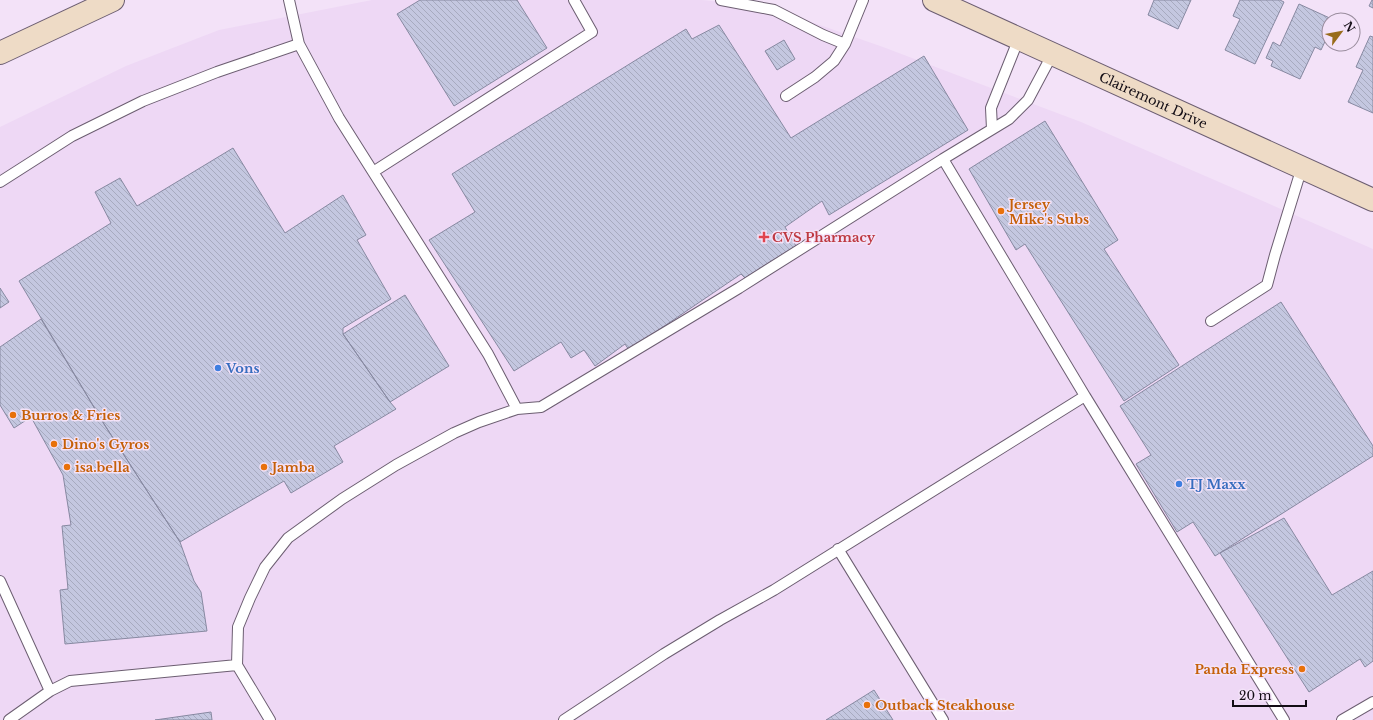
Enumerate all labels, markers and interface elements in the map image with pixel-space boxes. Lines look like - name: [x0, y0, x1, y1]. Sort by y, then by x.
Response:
- north arrow: [1321, 12, 1361, 52]
- text: N: [1341, 19, 1359, 35]
- street label: Clairemont Drive: [1096, 68, 1210, 132]
- place label: Jersey Mike's Subs: [1006, 196, 1089, 228]
- marker: Jersey Mike's Subs: [996, 206, 1006, 216]
- place label: CVS Pharmacy: [772, 229, 876, 246]
- marker: CVS Pharmacy: [759, 232, 769, 242]
- place label: Vons: [225, 360, 259, 377]
- marker: Vons: [213, 363, 223, 373]
- place label: Burros & Fries: [21, 407, 120, 424]
- marker: Burros & Fries: [8, 410, 18, 420]
- place label: Dino's Gyros: [62, 436, 149, 453]
- marker: Dino's Gyros: [49, 439, 59, 449]
- place label: isa.bella: [75, 459, 130, 476]
- place label: Jamba: [269, 459, 316, 476]
- marker: isa.bella: [62, 462, 72, 472]
- marker: Jamba: [259, 462, 269, 472]
- place label: TJ Maxx: [1187, 476, 1246, 493]
- marker: TJ Maxx: [1174, 479, 1184, 489]
- place label: Panda Express: [1194, 661, 1294, 678]
- marker: Panda Express: [1297, 664, 1307, 674]
- scale bar: [1233, 682, 1306, 708]
- text: 20 m: [1239, 688, 1271, 703]
- place label: Outback Steakhouse: [875, 697, 1015, 714]
- marker: Outback Steakhouse: [862, 700, 872, 710]

